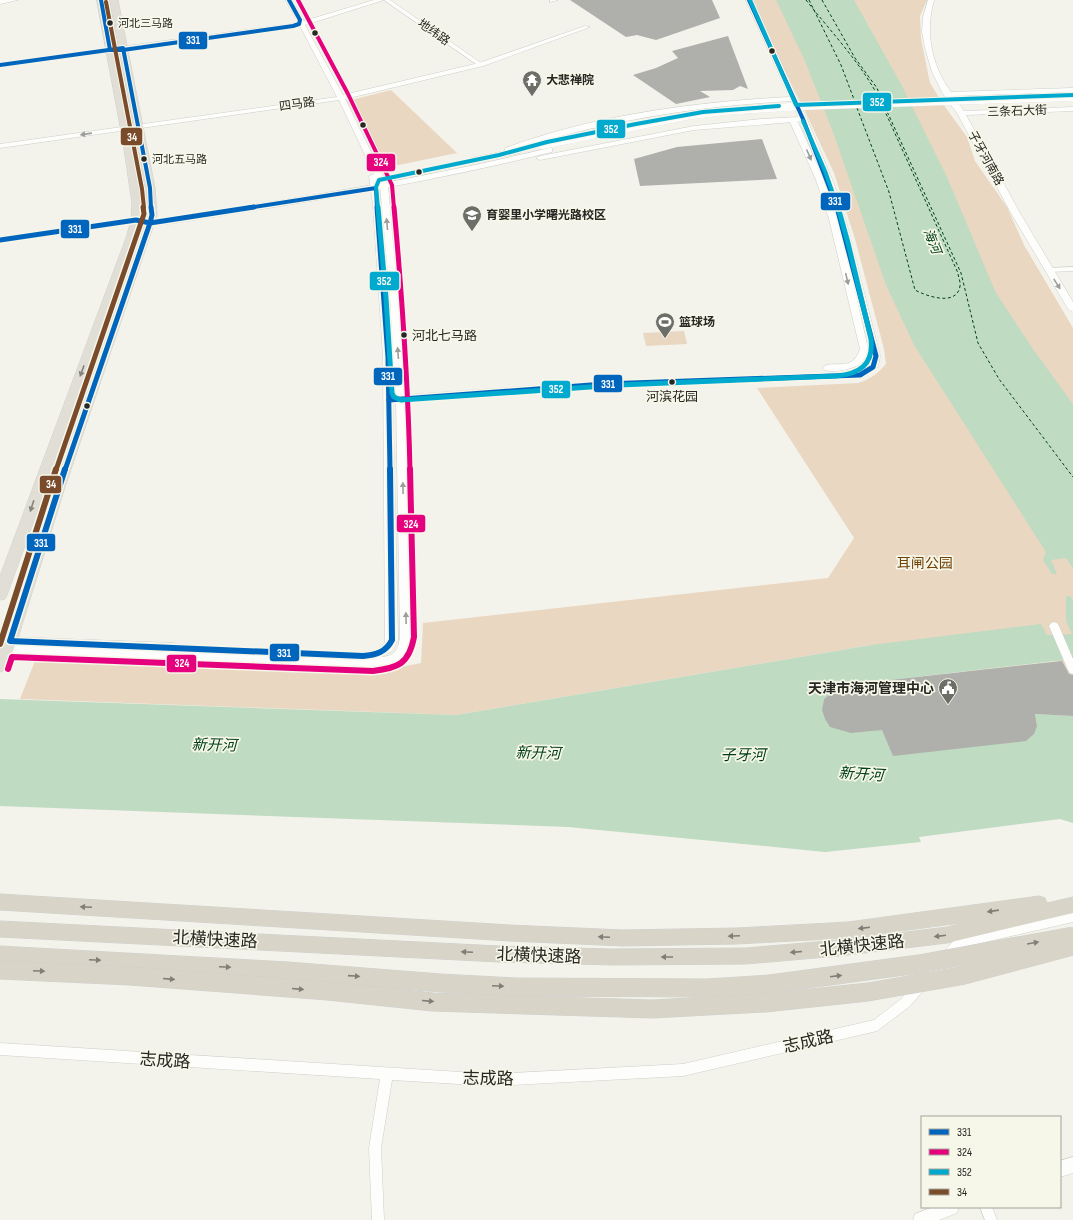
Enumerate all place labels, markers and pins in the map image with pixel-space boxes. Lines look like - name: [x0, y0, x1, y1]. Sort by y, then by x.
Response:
- place label: 河北三马路: [118, 17, 173, 30]
- marker: 河北三马路: [105, 18, 115, 28]
- unlabelled marker: [310, 28, 320, 38]
- unlabelled marker: [767, 46, 777, 56]
- temple icon: 大悲禅院: [521, 69, 543, 97]
- place label: 大悲禅院: [546, 73, 594, 88]
- unlabelled marker: [358, 120, 368, 130]
- place label: 河北五马路: [152, 153, 207, 166]
- marker: 河北五马路: [139, 154, 149, 164]
- unlabelled marker: [414, 167, 424, 177]
- school or university icon: 育婴里小学曙光路校区: [461, 204, 483, 232]
- place label: 育婴里小学曙光路校区: [486, 208, 606, 223]
- sports icon: 篮球场: [654, 311, 676, 339]
- place label: 篮球场: [679, 315, 715, 330]
- place label: 河北七马路: [412, 328, 477, 344]
- marker: 河北七马路: [399, 330, 409, 340]
- marker: 河滨花园: [667, 377, 677, 387]
- place label: 河滨花园: [646, 389, 698, 405]
- unlabelled marker: [82, 401, 92, 411]
- public building icon: 天津市海河管理中心: [937, 677, 959, 705]
- place label: 天津市海河管理中心: [808, 680, 934, 697]

